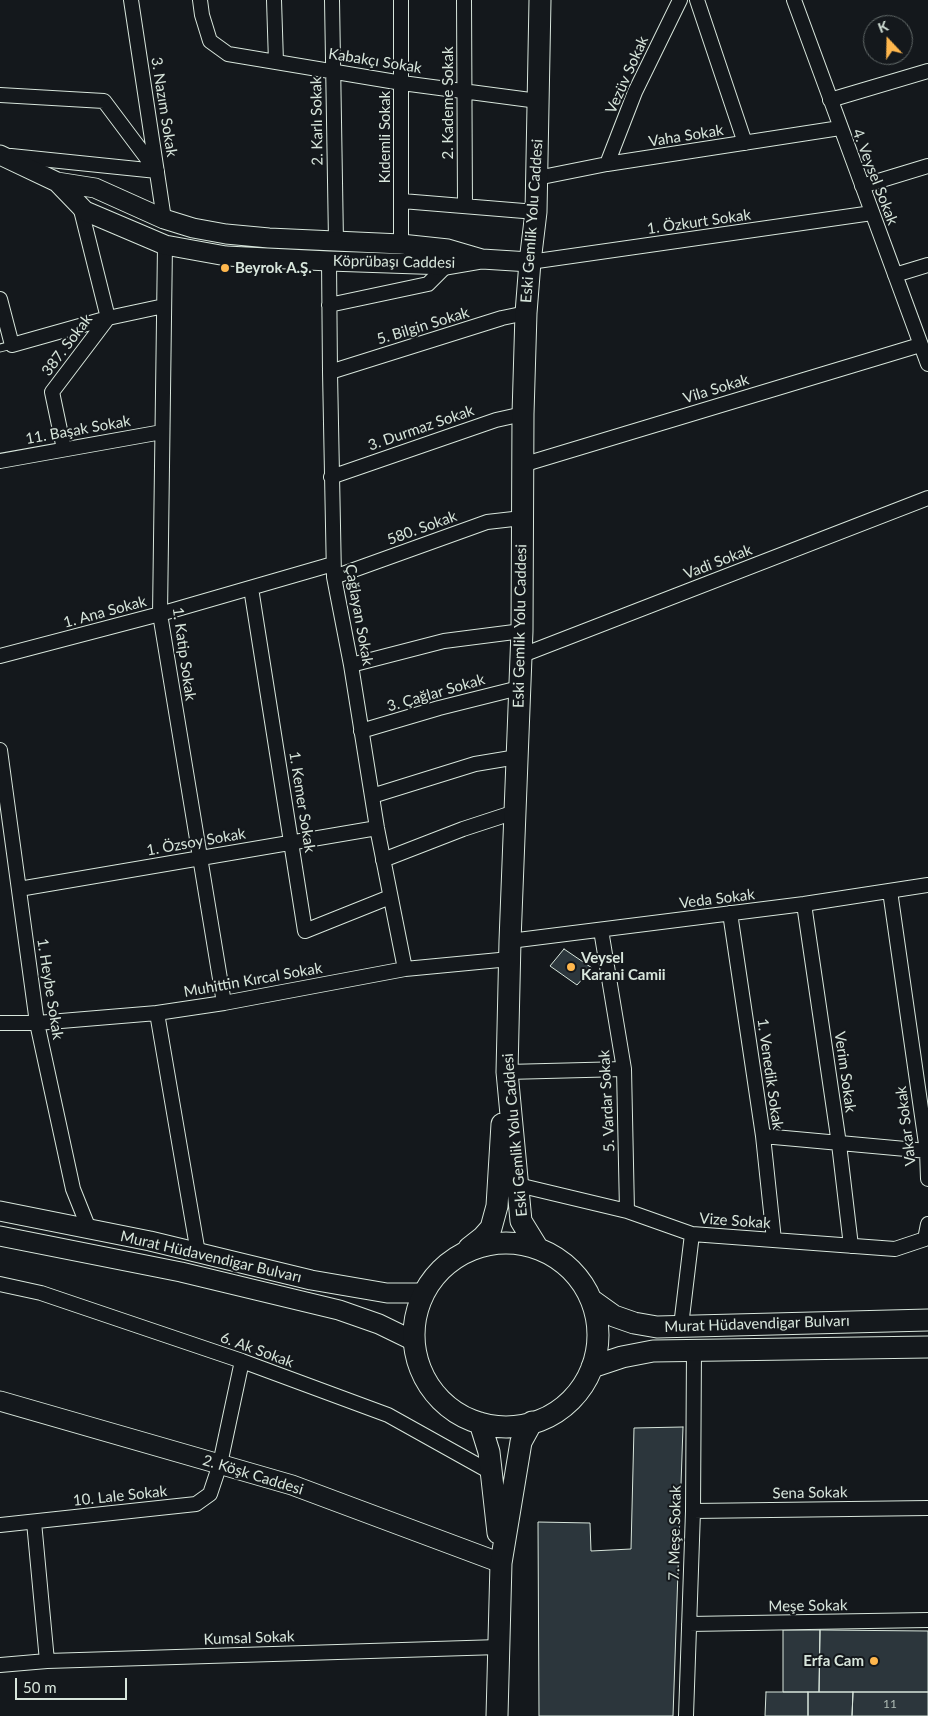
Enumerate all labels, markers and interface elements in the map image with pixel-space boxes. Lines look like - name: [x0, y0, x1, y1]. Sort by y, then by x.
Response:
- north arrow: [863, 15, 913, 65]
- text: K: [875, 17, 890, 36]
- street label: Vezüv Sokak: [602, 33, 652, 117]
- street label: Kabakçı Sokak: [327, 45, 423, 77]
- street label: 2. Kademe Sokak: [439, 46, 457, 160]
- street label: 3. Nazım Sokak: [147, 56, 181, 158]
- street label: 2. Karlı Sokak: [307, 76, 327, 166]
- street label: Kıdemli Sokak: [376, 91, 394, 183]
- street label: Vaha Sokak: [647, 121, 725, 151]
- street label: 4. Veysel Sokak: [848, 126, 902, 228]
- street label: Eski Gemlik Yolu Caddesi: [517, 139, 547, 303]
- street label: 1. Özkurt Sokak: [646, 206, 752, 238]
- street label: Köprübaşı Caddesi: [333, 252, 455, 272]
- place label: Beyrok A.Ş.: [235, 259, 312, 277]
- marker: Beyrok A.Ş.: [219, 262, 231, 274]
- street label: 5. Bilgin Sokak: [375, 303, 471, 349]
- street label: 387. Sokak: [38, 311, 96, 379]
- street label: Vila Sokak: [681, 370, 751, 408]
- street label: 3. Durmaz Sokak: [366, 401, 476, 455]
- street label: 11. Başak Sokak: [24, 412, 132, 448]
- street label: 580. Sokak: [385, 507, 459, 549]
- street label: Vadi Sokak: [681, 541, 755, 583]
- street label: Eski Gemlik Yolu Caddesi: [510, 544, 530, 708]
- street label: Çağlayan Sokak: [341, 563, 377, 667]
- street label: 1. Ana Sokak: [62, 592, 148, 632]
- street label: 1. Katip Sokak: [169, 606, 199, 702]
- street label: 3. Çağlar Sokak: [385, 670, 487, 716]
- street label: 1. Kemer Sokak: [285, 750, 319, 854]
- street label: 1. Özsoy Sokak: [145, 824, 247, 860]
- street label: Veda Sokak: [678, 885, 756, 913]
- street label: 1. Heybe Sokak: [33, 937, 67, 1041]
- place label: Veysel Karani Camii: [581, 949, 666, 984]
- street label: Muhittin Kırcal Sokak: [182, 959, 324, 1001]
- marker: Veysel Karani Camii: [565, 961, 577, 973]
- street label: 1. Venedik Sokak: [753, 1017, 787, 1131]
- street label: Verim Sokak: [830, 1030, 860, 1114]
- street label: 5. Vardar Sokak: [595, 1049, 619, 1153]
- street label: Eski Gemlik Yolu Caddesi: [499, 1052, 531, 1218]
- street label: Vakar Sokak: [892, 1085, 920, 1167]
- street label: Vize Sokak: [699, 1210, 771, 1232]
- street label: Murat Hüdavendigar Bulvarı: [119, 1227, 303, 1287]
- street label: Murat Hüdavendigar Bulvarı: [664, 1312, 850, 1336]
- street label: 6. Ak Sokak: [218, 1328, 296, 1372]
- street label: 2. Köşk Caddesi: [201, 1451, 305, 1499]
- street label: 10. Lale Sokak: [72, 1482, 168, 1510]
- street label: Sena Sokak: [772, 1483, 848, 1503]
- street label: 7. Meşe Sokak: [665, 1485, 685, 1581]
- street label: Meşe Sokak: [768, 1596, 848, 1616]
- street label: Kumsal Sokak: [203, 1627, 295, 1649]
- place label: Erfa Cam: [803, 1652, 864, 1670]
- marker: Erfa Cam: [868, 1655, 880, 1667]
- scale bar: [18, 1668, 130, 1700]
- text: 50 m: [23, 1678, 57, 1696]
- house number: 11: [883, 1697, 897, 1711]

